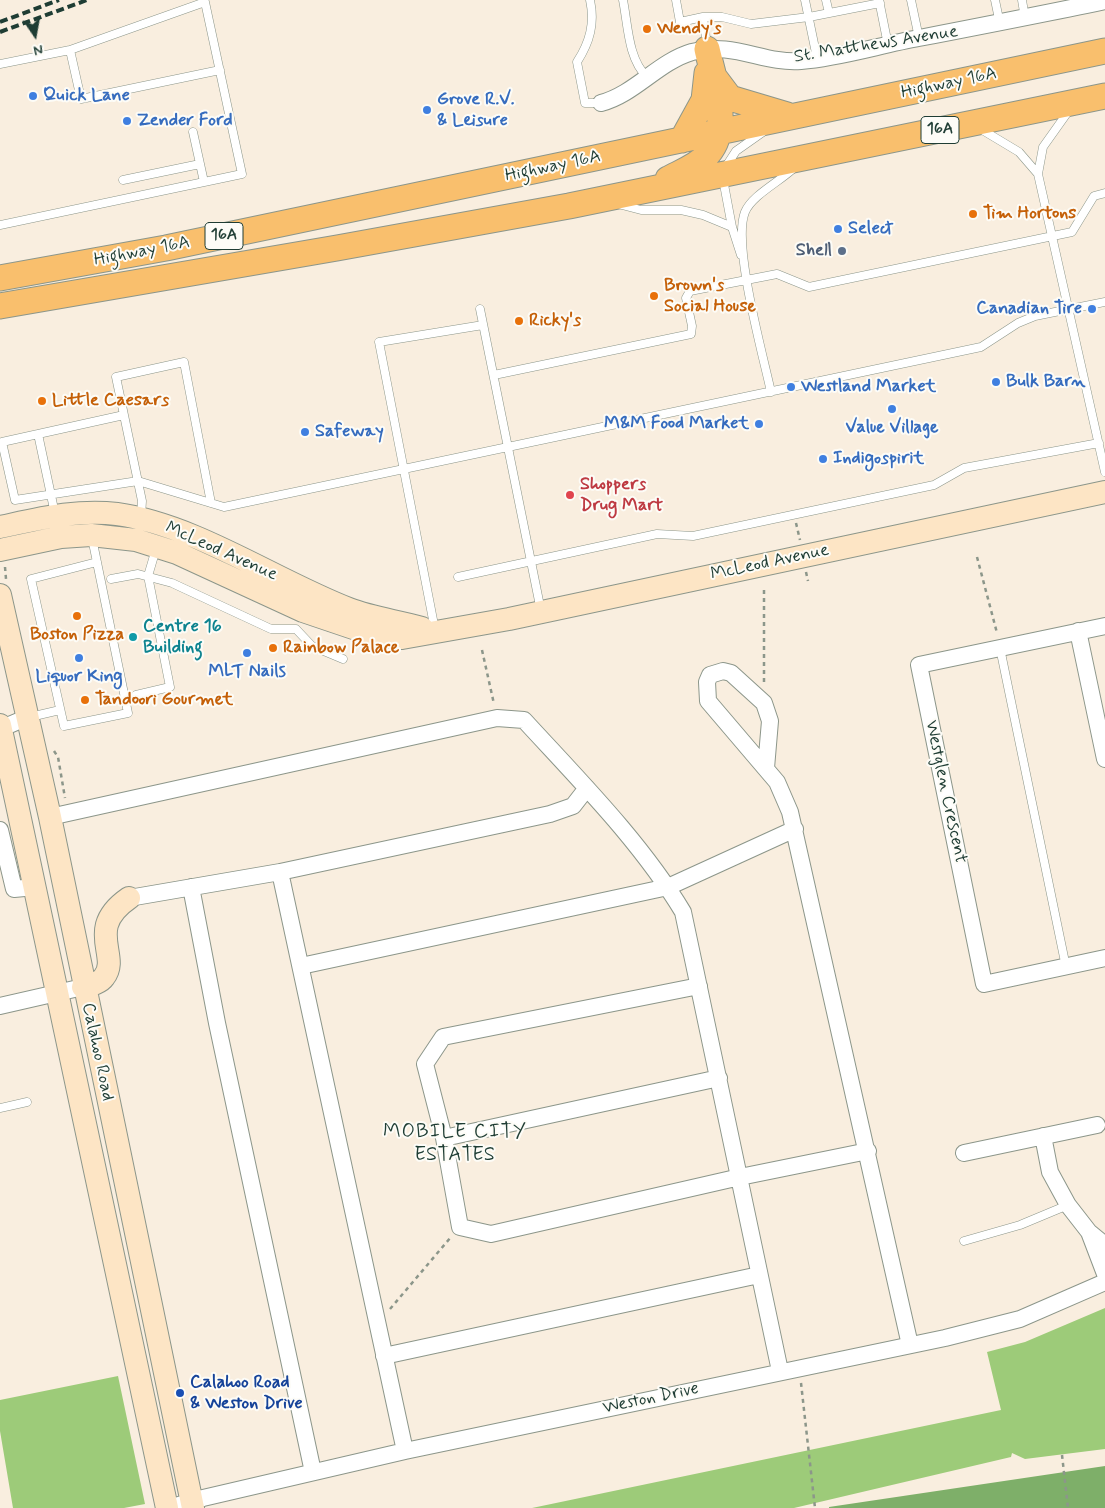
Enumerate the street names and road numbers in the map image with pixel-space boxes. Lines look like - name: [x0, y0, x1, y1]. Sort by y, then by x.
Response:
- street label: St. Matthews Avenue: [793, 21, 959, 69]
- street label: Highway 16A: [899, 63, 999, 105]
- road number: 16A: [921, 116, 959, 144]
- street label: Highway 16A: [503, 146, 603, 188]
- road number: 16A: [205, 222, 243, 250]
- street label: Highway 16A: [92, 232, 192, 272]
- street label: McLeod Avenue: [162, 518, 280, 586]
- street label: McLeod Avenue: [709, 540, 831, 586]
- street label: Westglen Crescent: [919, 718, 971, 866]
- street label: Calahoo Road: [76, 1001, 118, 1103]
- street label: Weston Drive: [601, 1378, 701, 1420]

